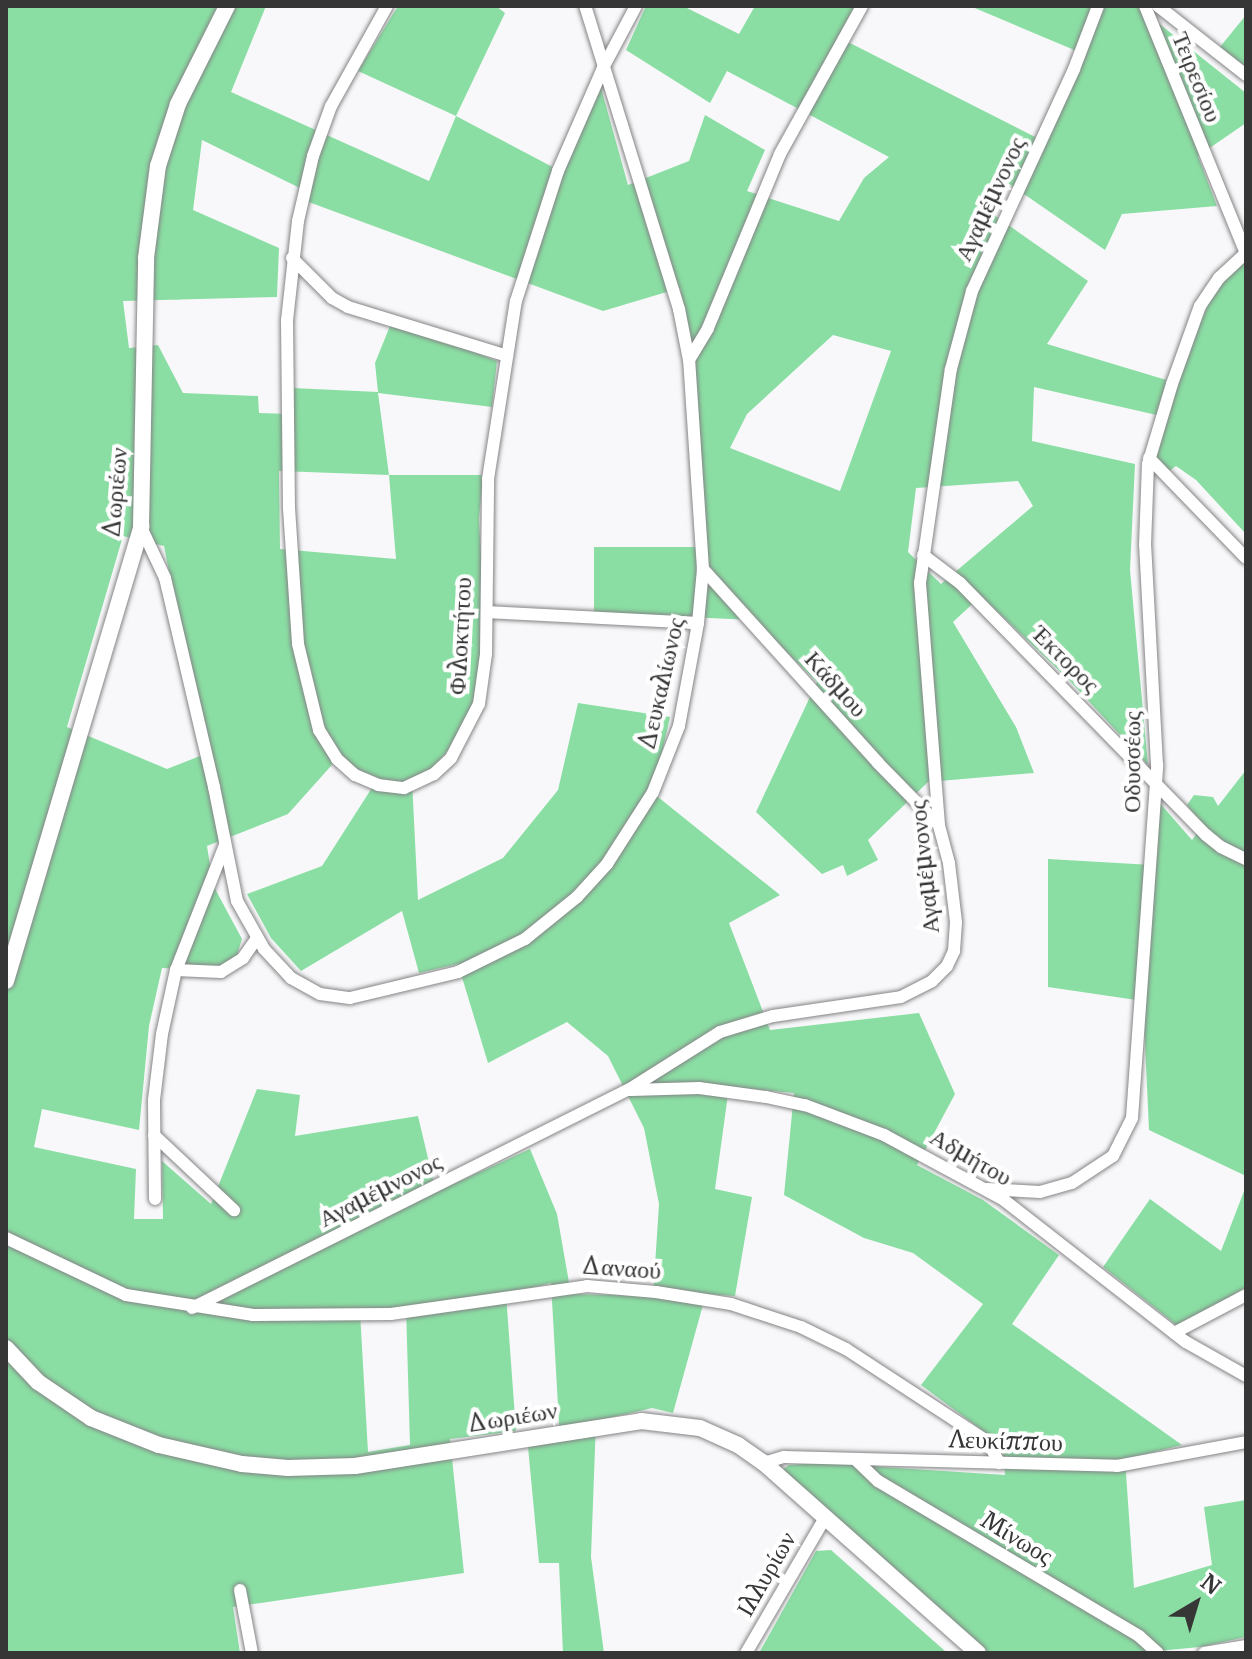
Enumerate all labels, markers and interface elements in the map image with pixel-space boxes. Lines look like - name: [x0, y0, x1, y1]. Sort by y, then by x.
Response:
- street label: Τειρεσίου: [1166, 28, 1228, 126]
- street label: Αγαμέμνονος: [949, 132, 1031, 266]
- street label: Δωριέων: [97, 446, 133, 540]
- street label: Φιλοκτήτου: [443, 576, 477, 696]
- street label: Δευκαλίωνος: [632, 615, 690, 753]
- street label: Έκτορος: [1026, 619, 1106, 699]
- street label: Κάδμου: [799, 645, 873, 723]
- street label: Οδυσσέως: [1118, 711, 1146, 813]
- street label: Αγαμέμνονος: [903, 799, 945, 935]
- street label: Αδμήτου: [925, 1122, 1017, 1192]
- street label: Αγαμέμνονος: [314, 1147, 446, 1233]
- street label: Δαναού: [580, 1251, 662, 1285]
- street label: Δωριέων: [465, 1396, 559, 1438]
- street label: Λευκίππου: [949, 1425, 1063, 1457]
- street label: Μίνωος: [976, 1505, 1058, 1571]
- street label: Ιλλυρίων: [730, 1527, 802, 1621]
- north arrow: [1156, 1563, 1236, 1643]
- text: N: [1195, 1568, 1226, 1600]

